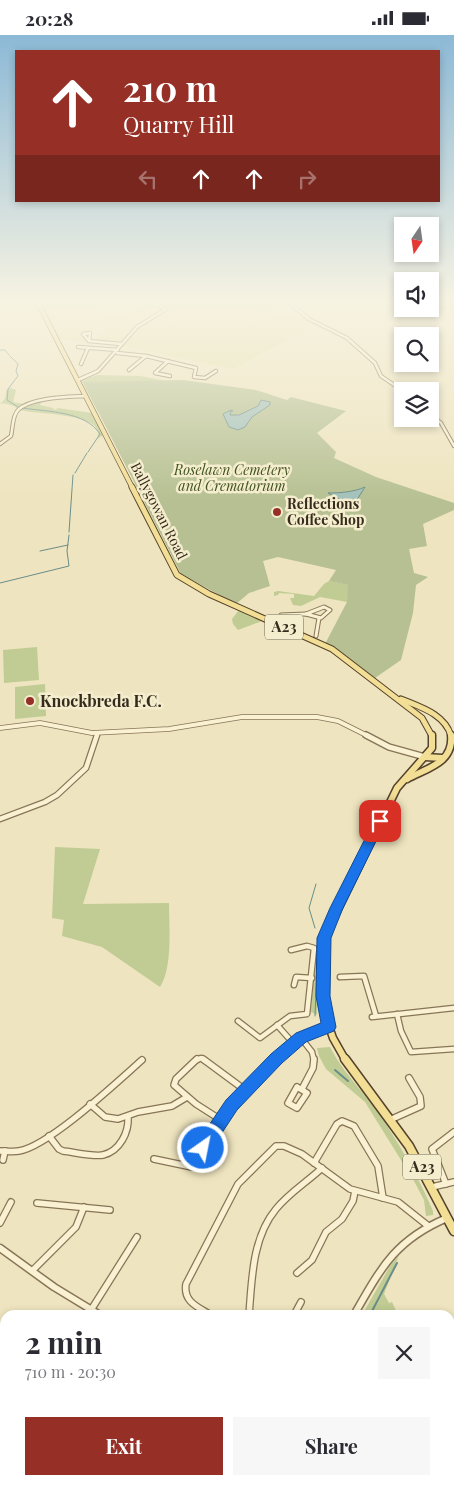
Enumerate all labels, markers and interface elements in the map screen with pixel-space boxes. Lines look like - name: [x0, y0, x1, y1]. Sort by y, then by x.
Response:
- text: 20:28: [25, 5, 73, 31]
- text: 210 m: [123, 64, 217, 111]
- icon: ahead: [40, 70, 105, 135]
- text: Quarry Hill: [123, 109, 234, 139]
- icon: left: [134, 165, 162, 193]
- icon: ahead: [187, 165, 215, 193]
- icon: ahead: [240, 165, 268, 193]
- icon: right: [293, 165, 321, 193]
- north arrow: [394, 217, 439, 263]
- map controls: [394, 217, 439, 427]
- button: sound: [394, 272, 439, 317]
- button: search: [394, 327, 439, 372]
- button: layers: [394, 382, 439, 427]
- street label: Ballygowan Road: [127, 459, 192, 563]
- park label: Roselawn Cemetery and Crematorium: [173, 460, 290, 495]
- place label: Reflections Coffee Shop: [287, 494, 364, 529]
- marker: Reflections Coffee Shop: [271, 506, 283, 518]
- road number: A23: [265, 615, 303, 639]
- place label: Knockbreda F.C.: [40, 690, 162, 711]
- marker: Knockbreda F.C.: [24, 695, 36, 707]
- pin: [359, 800, 401, 842]
- icon: arrive: [366, 807, 394, 835]
- position arrow: [176, 1121, 228, 1173]
- road number: A23: [403, 1155, 441, 1179]
- text: 2 min: [25, 1322, 102, 1362]
- button: close: [378, 1327, 430, 1379]
- text: 710 m · 20:30: [25, 1361, 116, 1382]
- button: Exit: [25, 1417, 223, 1475]
- button: Share: [233, 1417, 430, 1475]

